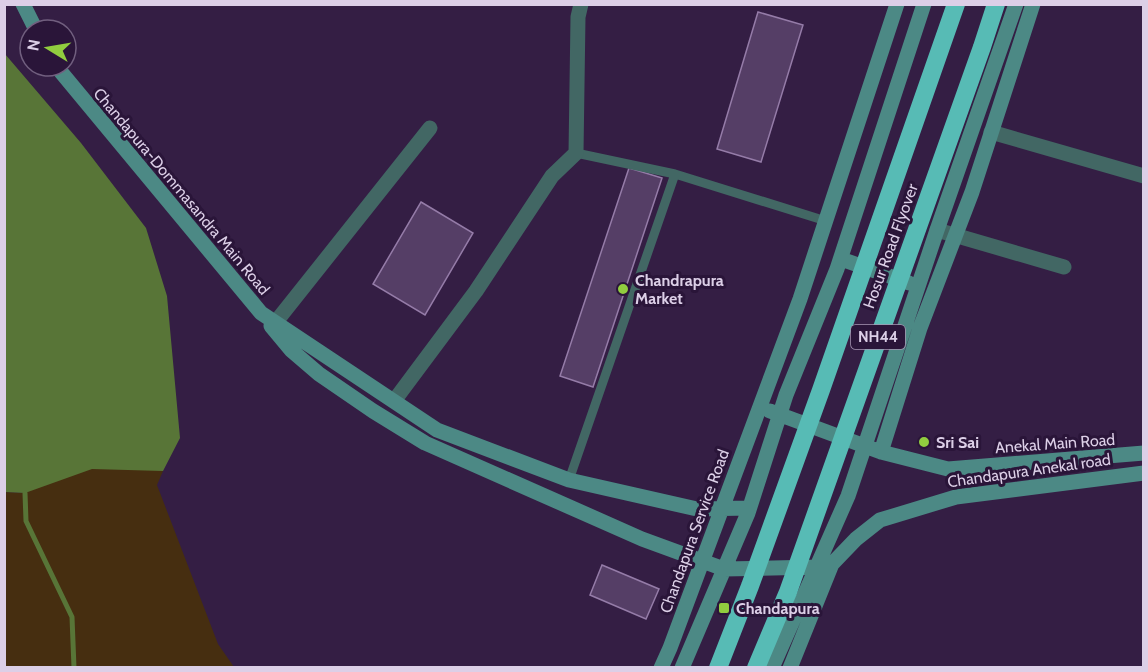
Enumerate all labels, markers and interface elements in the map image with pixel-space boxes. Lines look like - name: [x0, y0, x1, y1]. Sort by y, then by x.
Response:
- north arrow: [18, 18, 78, 78]
- text: N: [23, 38, 44, 53]
- street label: Chandapura-Dommasandra Main Road: [89, 84, 274, 299]
- street label: Hosur Road Flyover: [859, 180, 922, 311]
- place label: Chandrapura Market: [635, 271, 724, 308]
- marker: Chandrapura Market: [616, 282, 630, 296]
- road number: NH44: [851, 325, 905, 349]
- street label: Anekal Main Road: [994, 430, 1116, 457]
- place label: Sri Sai: [936, 433, 979, 452]
- marker: Sri Sai: [917, 435, 931, 449]
- street label: Chandapura Service Road: [656, 447, 733, 616]
- street label: Chandapura Anekal road: [946, 450, 1112, 491]
- place label: Chandapura: [736, 599, 820, 618]
- marker: Chandapura: [717, 601, 731, 615]

